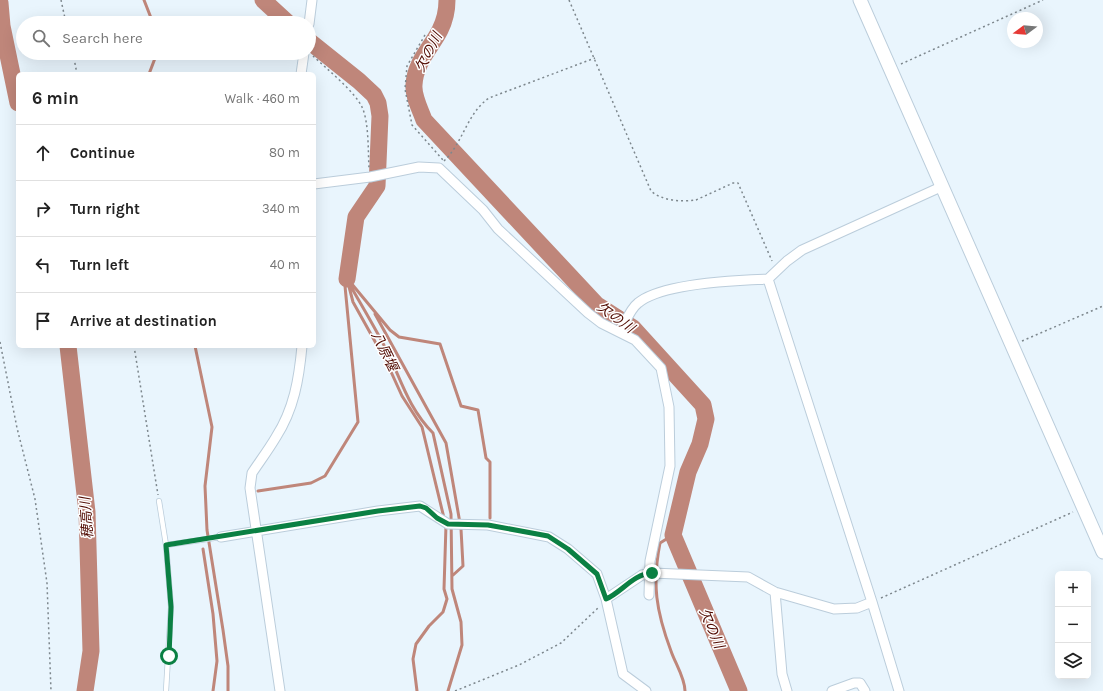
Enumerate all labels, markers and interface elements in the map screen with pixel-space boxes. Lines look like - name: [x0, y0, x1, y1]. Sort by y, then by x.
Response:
- north arrow: [1007, 12, 1043, 48]
- search box: [16, 16, 316, 60]
- icon: search: [30, 27, 52, 49]
- water label: 欠の川: [411, 28, 446, 75]
- text: Search here: [62, 29, 143, 47]
- text: 6 min: [32, 88, 79, 108]
- text: Walk · 460 m: [225, 91, 300, 106]
- icon: ahead: [32, 142, 54, 164]
- text: Continue: [70, 144, 135, 162]
- text: 80 m: [269, 145, 300, 160]
- icon: right: [32, 198, 54, 220]
- text: Turn right: [70, 200, 140, 218]
- text: 340 m: [262, 201, 300, 216]
- icon: left: [32, 254, 54, 276]
- text: Turn left: [70, 256, 129, 274]
- text: 40 m: [270, 257, 300, 272]
- water label: 欠の川: [594, 298, 639, 338]
- icon: arrive: [32, 310, 54, 332]
- text: Arrive at destination: [70, 312, 217, 330]
- water label: 八原堰: [368, 329, 403, 377]
- water label: 穂高川: [76, 494, 96, 540]
- route end: [643, 564, 661, 582]
- map controls: [1055, 571, 1091, 679]
- button: +: [1055, 571, 1091, 607]
- water label: 欠の川: [696, 606, 728, 653]
- button: −: [1055, 607, 1091, 643]
- button: layers: [1055, 643, 1091, 679]
- route start: [160, 647, 178, 665]

